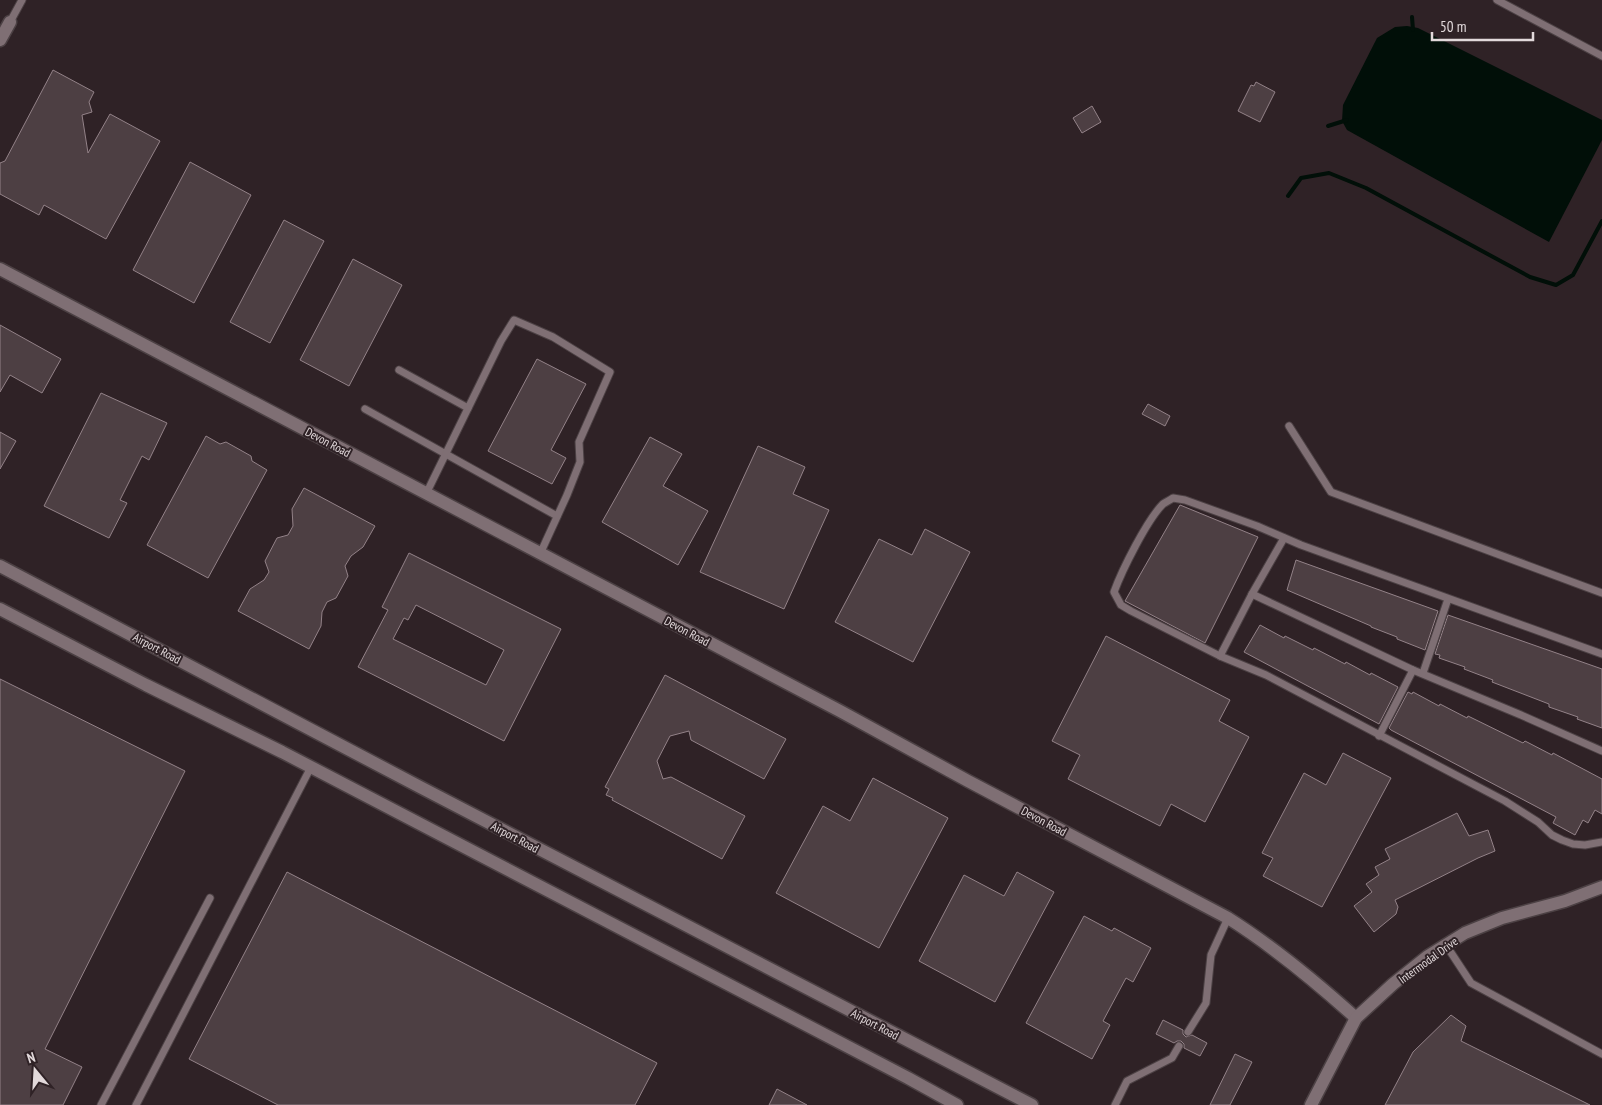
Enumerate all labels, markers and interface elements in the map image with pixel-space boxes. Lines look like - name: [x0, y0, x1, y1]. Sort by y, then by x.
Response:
- scale bar: [1432, 10, 1533, 42]
- text: 50 m: [1440, 17, 1466, 36]
- street label: Devon Road: [303, 424, 353, 460]
- street label: Devon Road: [662, 613, 712, 649]
- street label: Airport Road: [131, 629, 183, 667]
- street label: Devon Road: [1019, 803, 1069, 839]
- street label: Airport Road: [489, 818, 541, 856]
- street label: Intermodal Drive: [1395, 933, 1461, 987]
- street label: Airport Road: [849, 1005, 901, 1043]
- north arrow: [10, 1045, 60, 1095]
- text: N: [25, 1048, 37, 1067]

